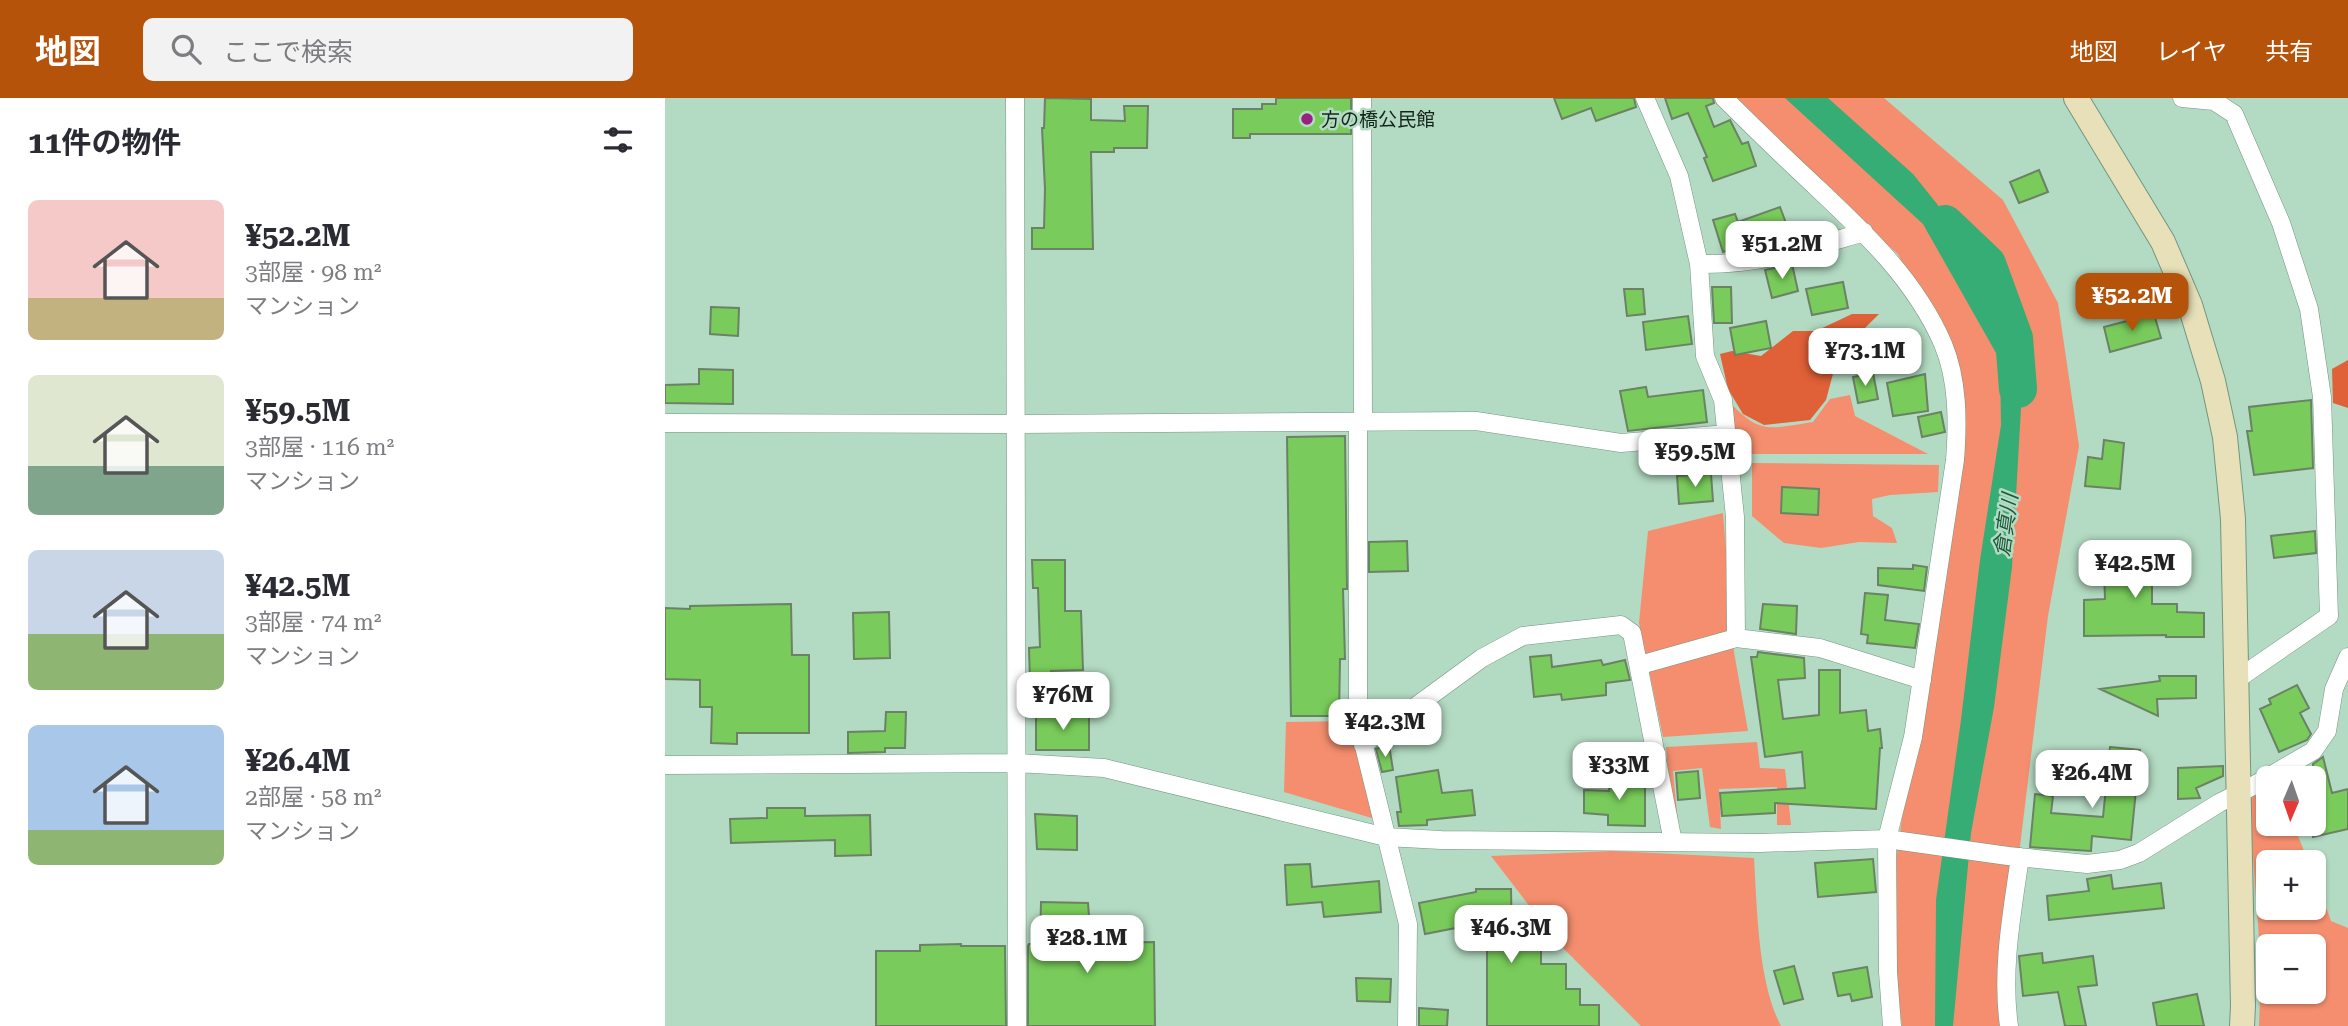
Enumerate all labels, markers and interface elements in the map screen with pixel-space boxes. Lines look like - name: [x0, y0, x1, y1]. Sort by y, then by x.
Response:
- search box: [143, 18, 633, 81]
- icon: search: [167, 30, 205, 68]
- text: 地図: [35, 32, 101, 71]
- text: ここで検索: [223, 37, 353, 67]
- text: 地図: [2070, 38, 2118, 66]
- text: レイヤ: [2156, 38, 2227, 66]
- text: 共有: [2265, 38, 2313, 66]
- place label: 方の橋公民館: [1321, 108, 1435, 131]
- marker: 方の橋公民館: [1299, 111, 1315, 127]
- icon: filters: [599, 121, 637, 159]
- text: 11件の物件: [28, 125, 182, 160]
- text: ¥52.2M: [245, 218, 351, 253]
- pin: ¥51.2M: [1725, 222, 1839, 281]
- icon: home: [84, 228, 168, 312]
- text: ¥51.2M: [1742, 230, 1822, 257]
- text: 3部屋 · 98 m²: [245, 259, 381, 286]
- pin: ¥52.2M: [2075, 274, 2189, 333]
- text: ¥52.2M: [2092, 282, 2172, 309]
- text: マンション: [245, 293, 360, 320]
- pin: ¥73.1M: [1808, 328, 1922, 388]
- text: ¥73.1M: [1825, 337, 1905, 364]
- text: ¥59.5M: [245, 393, 351, 428]
- icon: home: [84, 403, 168, 487]
- pin: ¥59.5M: [1638, 430, 1752, 489]
- text: 3部屋 · 116 m²: [245, 434, 394, 461]
- text: ¥59.5M: [1655, 438, 1735, 465]
- text: マンション: [245, 468, 360, 495]
- water label: 倉真川: [1990, 490, 2023, 558]
- pin: ¥42.5M: [2078, 540, 2192, 600]
- text: ¥42.5M: [2095, 549, 2175, 576]
- text: ¥42.5M: [245, 568, 351, 603]
- icon: home: [84, 578, 168, 662]
- text: 3部屋 · 74 m²: [245, 609, 381, 636]
- text: マンション: [245, 643, 360, 670]
- pin: ¥76M: [1022, 672, 1104, 732]
- text: ¥76M: [1033, 681, 1093, 708]
- pin: ¥42.3M: [1328, 700, 1442, 759]
- text: ¥42.3M: [1345, 708, 1425, 735]
- pin: ¥33M: [1578, 742, 1660, 802]
- text: ¥26.4M: [245, 743, 351, 778]
- pin: ¥26.4M: [2035, 750, 2149, 810]
- text: ¥33M: [1589, 751, 1649, 778]
- icon: home: [84, 753, 168, 837]
- text: ¥26.4M: [2052, 759, 2132, 786]
- north arrow: [2256, 766, 2326, 836]
- map controls: [2256, 766, 2326, 1004]
- text: 2部屋 · 58 m²: [245, 784, 381, 811]
- text: マンション: [245, 818, 360, 845]
- button: +: [2256, 850, 2326, 920]
- pin: ¥46.3M: [1454, 906, 1568, 965]
- text: ¥46.3M: [1471, 914, 1551, 941]
- pin: ¥28.1M: [1030, 916, 1144, 975]
- text: ¥28.1M: [1047, 924, 1127, 951]
- button: −: [2256, 934, 2326, 1004]

